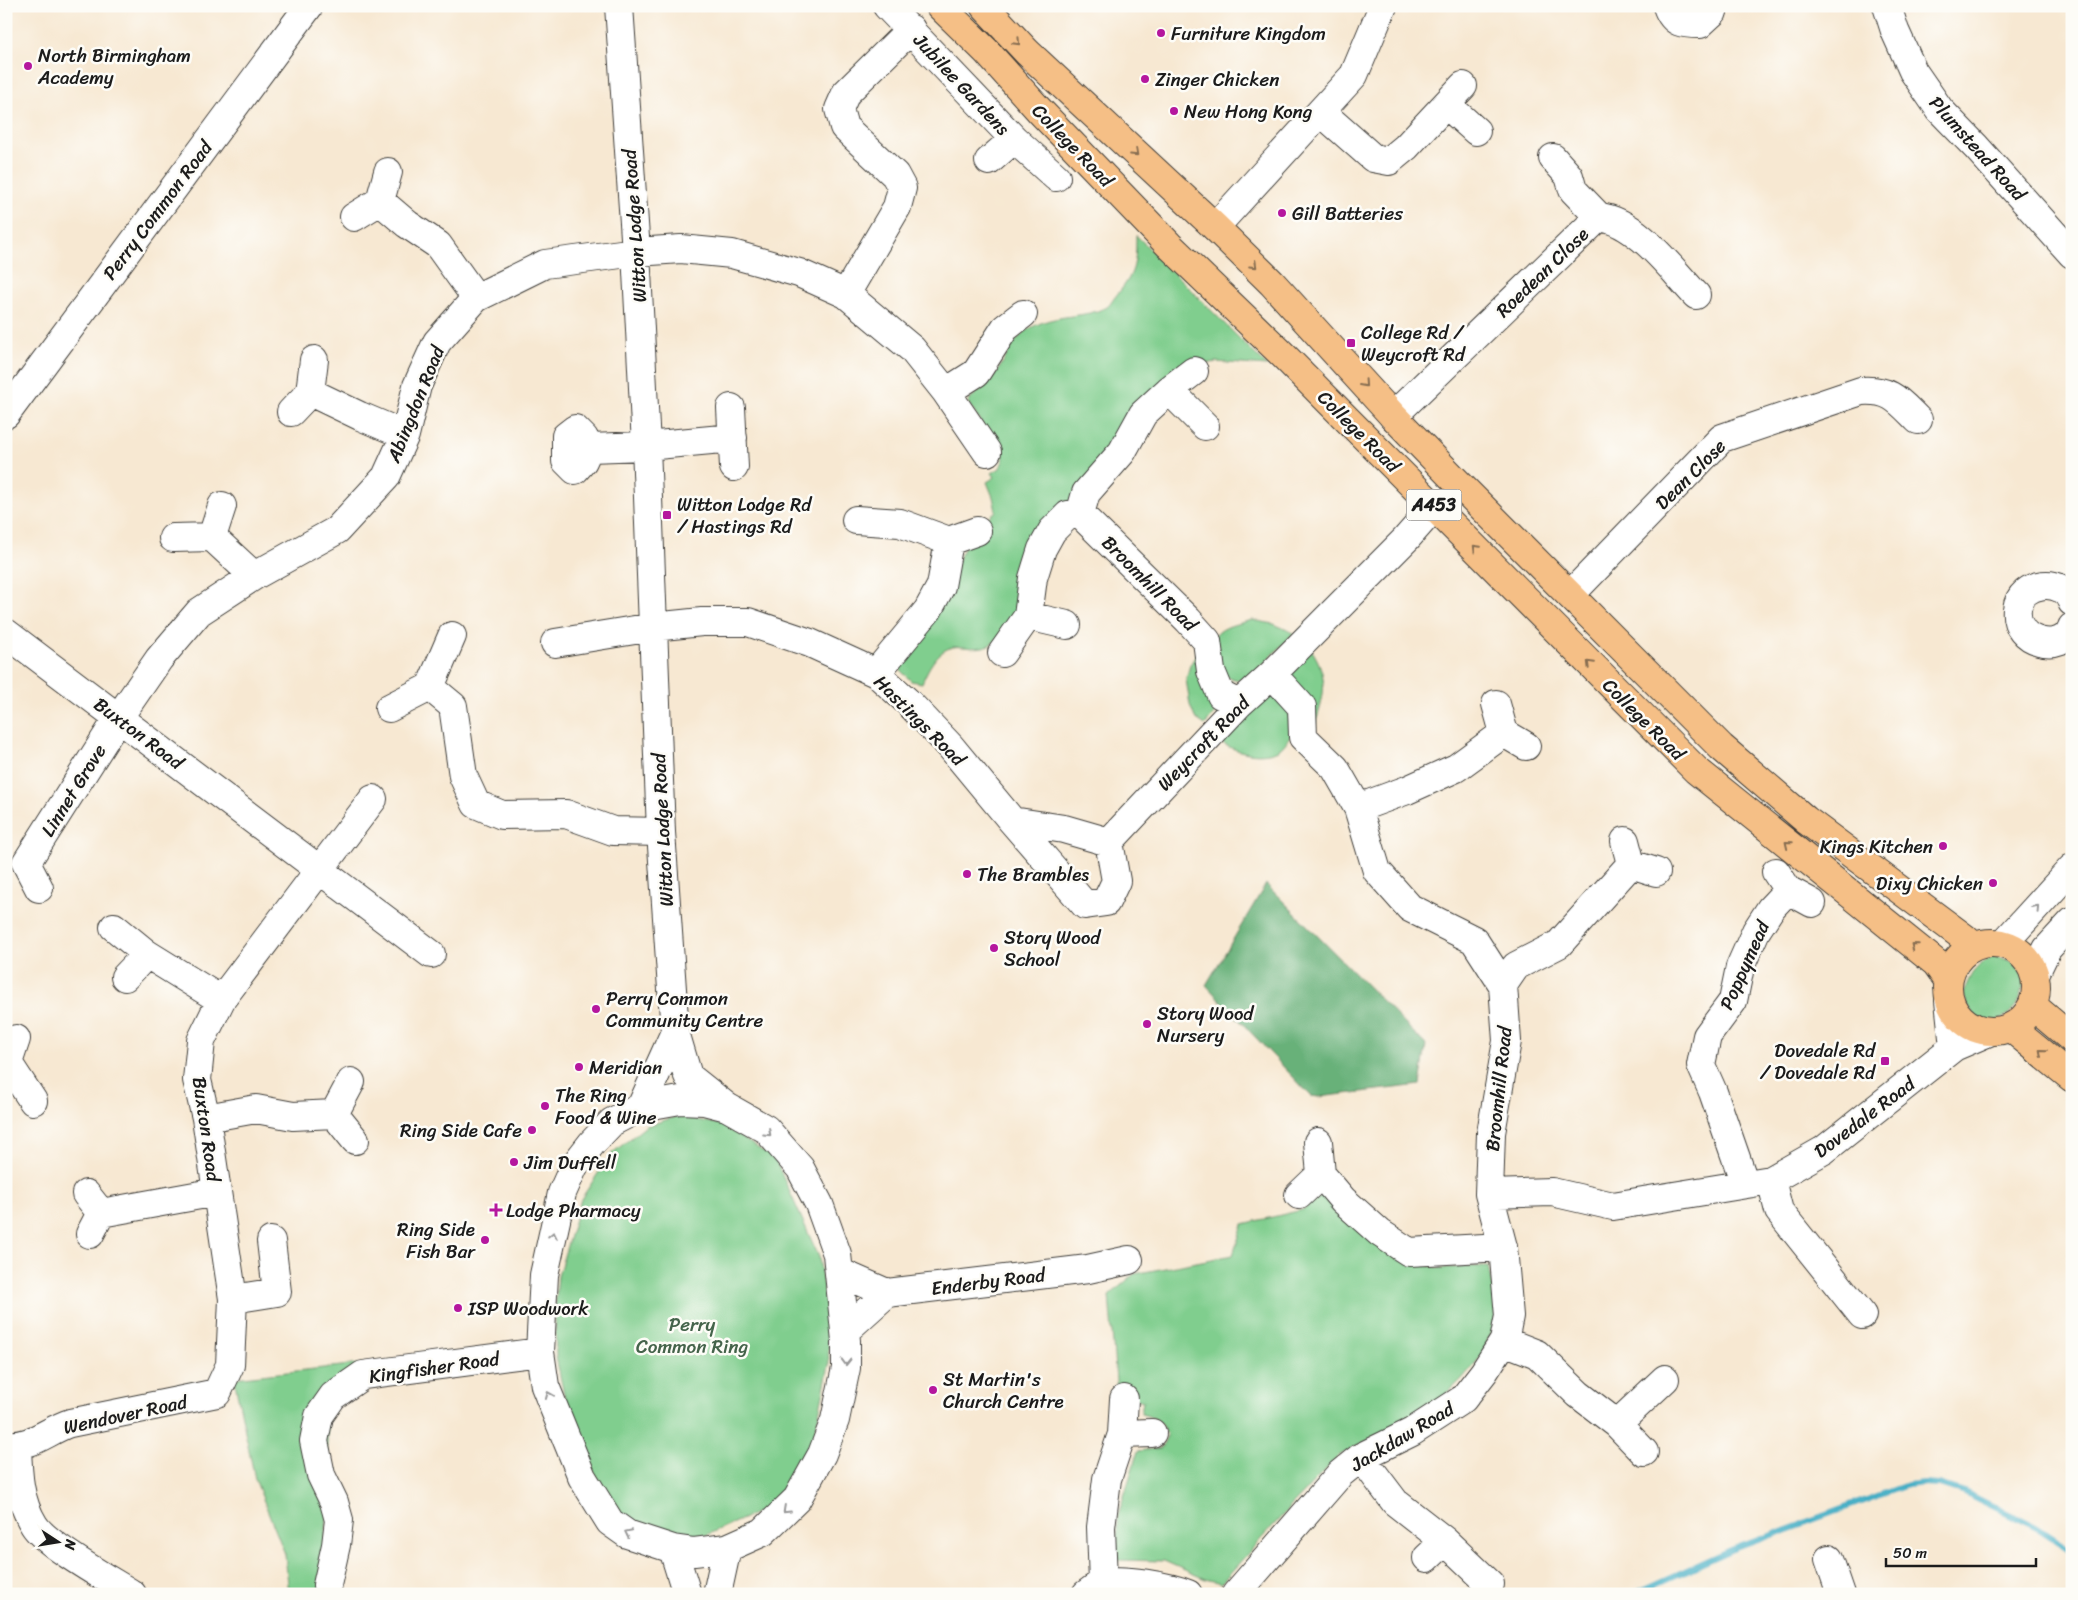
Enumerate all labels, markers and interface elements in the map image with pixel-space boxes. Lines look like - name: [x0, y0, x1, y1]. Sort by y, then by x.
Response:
- place label: Furniture Kingdom: [1171, 17, 1326, 50]
- street label: Jubilee Gardens: [904, 25, 1018, 143]
- marker: Furniture Kingdom: [1155, 27, 1167, 39]
- one-way arrow: [1012, 36, 1021, 45]
- place label: North Birmingham Academy: [37, 39, 191, 94]
- marker: North Birmingham Academy: [22, 60, 34, 72]
- place label: Zinger Chicken: [1155, 63, 1280, 96]
- marker: Zinger Chicken: [1139, 73, 1151, 85]
- street label: Plumstead Road: [1921, 88, 2036, 210]
- place label: New Hong Kong: [1184, 95, 1313, 128]
- street label: College Road: [1024, 96, 1123, 197]
- marker: New Hong Kong: [1168, 105, 1180, 117]
- street label: Perry Common Road: [94, 132, 222, 287]
- street label: Witton Lodge Road: [613, 146, 656, 304]
- one-way arrow: [1130, 147, 1139, 156]
- place label: Gill Batteries: [1292, 197, 1403, 230]
- marker: Gill Batteries: [1276, 207, 1288, 219]
- street label: Roedean Close: [1488, 219, 1597, 326]
- one-way arrow: [1248, 259, 1257, 268]
- place label: College Rd / Weycroft Rd: [1361, 316, 1467, 371]
- marker: College Rd / Weycroft Rd: [1345, 337, 1357, 349]
- street label: Abingdon Road: [377, 339, 455, 468]
- one-way arrow: [1358, 378, 1367, 387]
- street label: College Road: [1309, 382, 1409, 482]
- street label: Dean Close: [1647, 431, 1734, 518]
- place label: Witton Lodge Rd / Hastings Rd: [677, 488, 813, 543]
- road number: A453: [1406, 490, 1462, 520]
- marker: Witton Lodge Rd / Hastings Rd: [661, 509, 673, 521]
- street label: Broomhill Road: [1094, 527, 1207, 641]
- one-way arrow: [1473, 545, 1482, 554]
- one-way arrow: [1587, 661, 1596, 670]
- street label: Hastings Road: [866, 666, 975, 776]
- street label: College Road: [1594, 670, 1694, 770]
- street label: Weycroft Road: [1149, 686, 1259, 799]
- street label: Buxton Road: [87, 688, 192, 780]
- street label: Linnet Grove: [32, 737, 115, 843]
- street label: Witton Lodge Road: [642, 751, 683, 907]
- place label: Kings Kitchen: [1820, 830, 1933, 863]
- marker: Kings Kitchen: [1937, 840, 1949, 852]
- one-way arrow: [1784, 841, 1793, 850]
- place label: The Brambles: [977, 858, 1089, 891]
- place label: Dixy Chicken: [1876, 867, 1983, 900]
- marker: The Brambles: [961, 868, 973, 880]
- marker: Dixy Chicken: [1987, 877, 1999, 889]
- one-way arrow: [2030, 904, 2039, 913]
- street label: Poppymead: [1710, 914, 1779, 1015]
- place label: Story Wood School: [1004, 921, 1102, 976]
- marker: Story Wood School: [988, 942, 1000, 954]
- one-way arrow: [1911, 942, 1920, 951]
- place label: Perry Common Community Centre: [606, 982, 764, 1037]
- place label: Story Wood Nursery: [1157, 997, 1255, 1052]
- marker: Perry Common Community Centre: [590, 1003, 602, 1015]
- marker: Story Wood Nursery: [1141, 1018, 1153, 1030]
- street label: Broomhill Road: [1476, 1023, 1522, 1153]
- place label: Dovedale Rd / Dovedale Rd: [1760, 1034, 1877, 1089]
- one-way arrow: [2039, 1050, 2048, 1058]
- place label: Meridian: [589, 1051, 662, 1084]
- marker: Dovedale Rd / Dovedale Rd: [1879, 1055, 1891, 1067]
- marker: Meridian: [573, 1061, 585, 1073]
- street label: Dovedale Road: [1806, 1067, 1924, 1167]
- street label: Buxton Road: [183, 1074, 230, 1186]
- place label: The Ring Food & Wine: [555, 1079, 657, 1134]
- marker: The Ring Food & Wine: [539, 1100, 551, 1112]
- place label: Ring Side Cafe: [400, 1114, 522, 1147]
- marker: Ring Side Cafe: [526, 1124, 538, 1136]
- one-way arrow: [763, 1127, 772, 1136]
- place label: Jim Duffell: [523, 1146, 617, 1179]
- marker: Jim Duffell: [508, 1156, 520, 1168]
- place label: Lodge Pharmacy: [506, 1194, 641, 1227]
- marker: Lodge Pharmacy: [490, 1204, 502, 1216]
- place label: Ring Side Fish Bar: [397, 1213, 476, 1268]
- one-way arrow: [547, 1230, 558, 1239]
- marker: Ring Side Fish Bar: [479, 1234, 491, 1246]
- street label: Enderby Road: [929, 1258, 1049, 1305]
- place label: ISP Woodwork: [467, 1292, 589, 1325]
- marker: ISP Woodwork: [452, 1302, 464, 1314]
- park label: Perry Common Ring: [636, 1308, 749, 1363]
- street label: Kingfisher Road: [367, 1342, 503, 1393]
- one-way arrow: [841, 1358, 851, 1366]
- place label: St Martin's Church Centre: [943, 1363, 1064, 1418]
- marker: St Martin's Church Centre: [927, 1384, 939, 1396]
- street label: Wendover Road: [60, 1385, 191, 1444]
- one-way arrow: [544, 1391, 555, 1400]
- street label: Jackdaw Road: [1343, 1392, 1461, 1481]
- one-way arrow: [783, 1504, 792, 1513]
- north arrow: [32, 1518, 82, 1568]
- one-way arrow: [624, 1529, 633, 1539]
- scale bar: [1886, 1535, 2036, 1567]
- text: N: [57, 1536, 84, 1552]
- text: 50 m: [1893, 1540, 1928, 1566]

